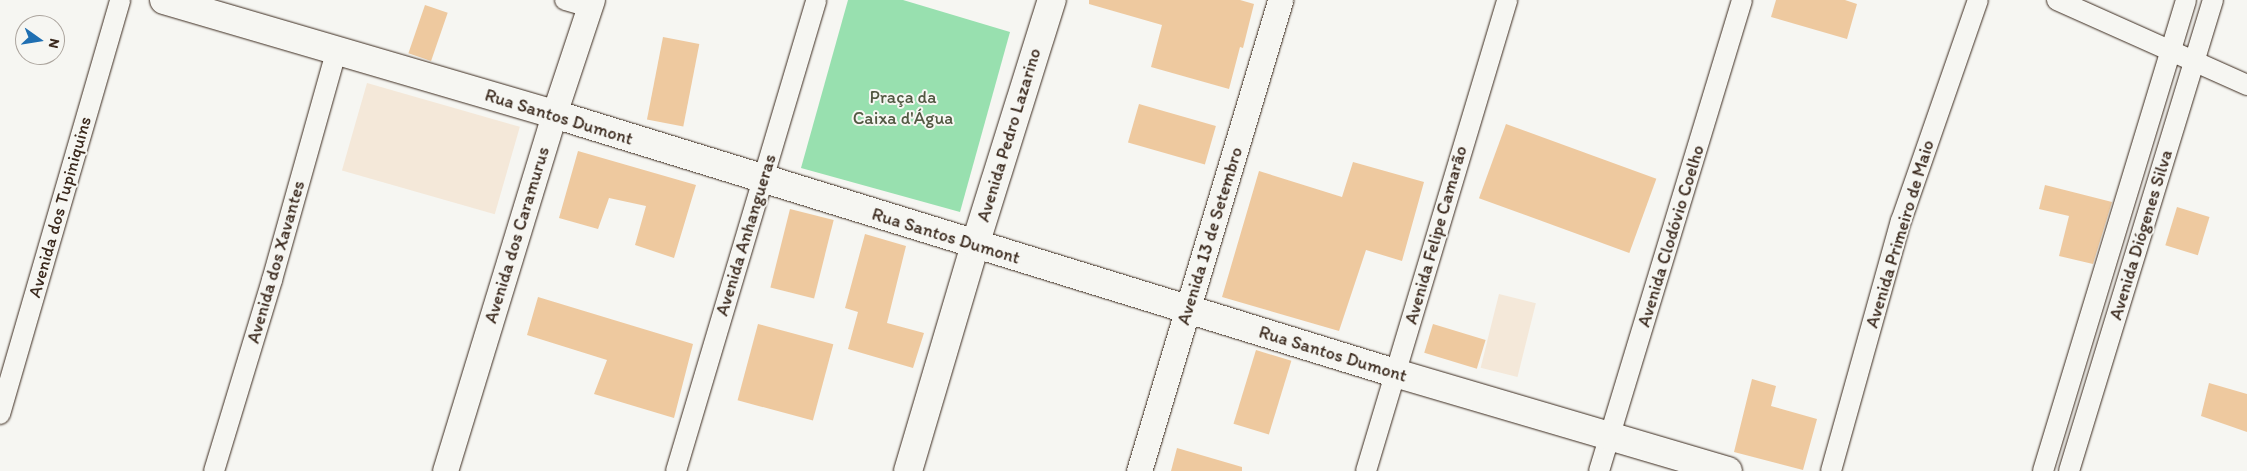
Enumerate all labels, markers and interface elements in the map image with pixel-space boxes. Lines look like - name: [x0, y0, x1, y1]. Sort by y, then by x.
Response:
- north arrow: [15, 15, 65, 65]
- text: N: [45, 37, 63, 50]
- street label: Avenida Pedro Lazarino: [972, 46, 1046, 224]
- street label: Rua Santos Dumont: [482, 84, 636, 150]
- park label: Praça da Caixa d'Água: [853, 87, 953, 130]
- street label: Avenida dos Tupiniquins: [24, 115, 96, 299]
- street label: Avenida Primeiro de Maio: [1861, 137, 1939, 331]
- street label: Avenida Clodóvio Coelho: [1633, 142, 1709, 330]
- street label: Avenida Felipe Camarão: [1400, 143, 1472, 327]
- street label: Avenida dos Caramurus: [480, 144, 554, 326]
- street label: Avenida 13 de Setembro: [1173, 145, 1247, 327]
- street label: Avenida Diógenes Silva: [2105, 147, 2177, 323]
- street label: Avenida Anhangueras: [711, 151, 781, 319]
- street label: Avenida dos Xavantes: [242, 178, 310, 346]
- street label: Rua Santos Dumont: [869, 203, 1023, 269]
- street label: Rua Santos Dumont: [1256, 321, 1410, 387]

